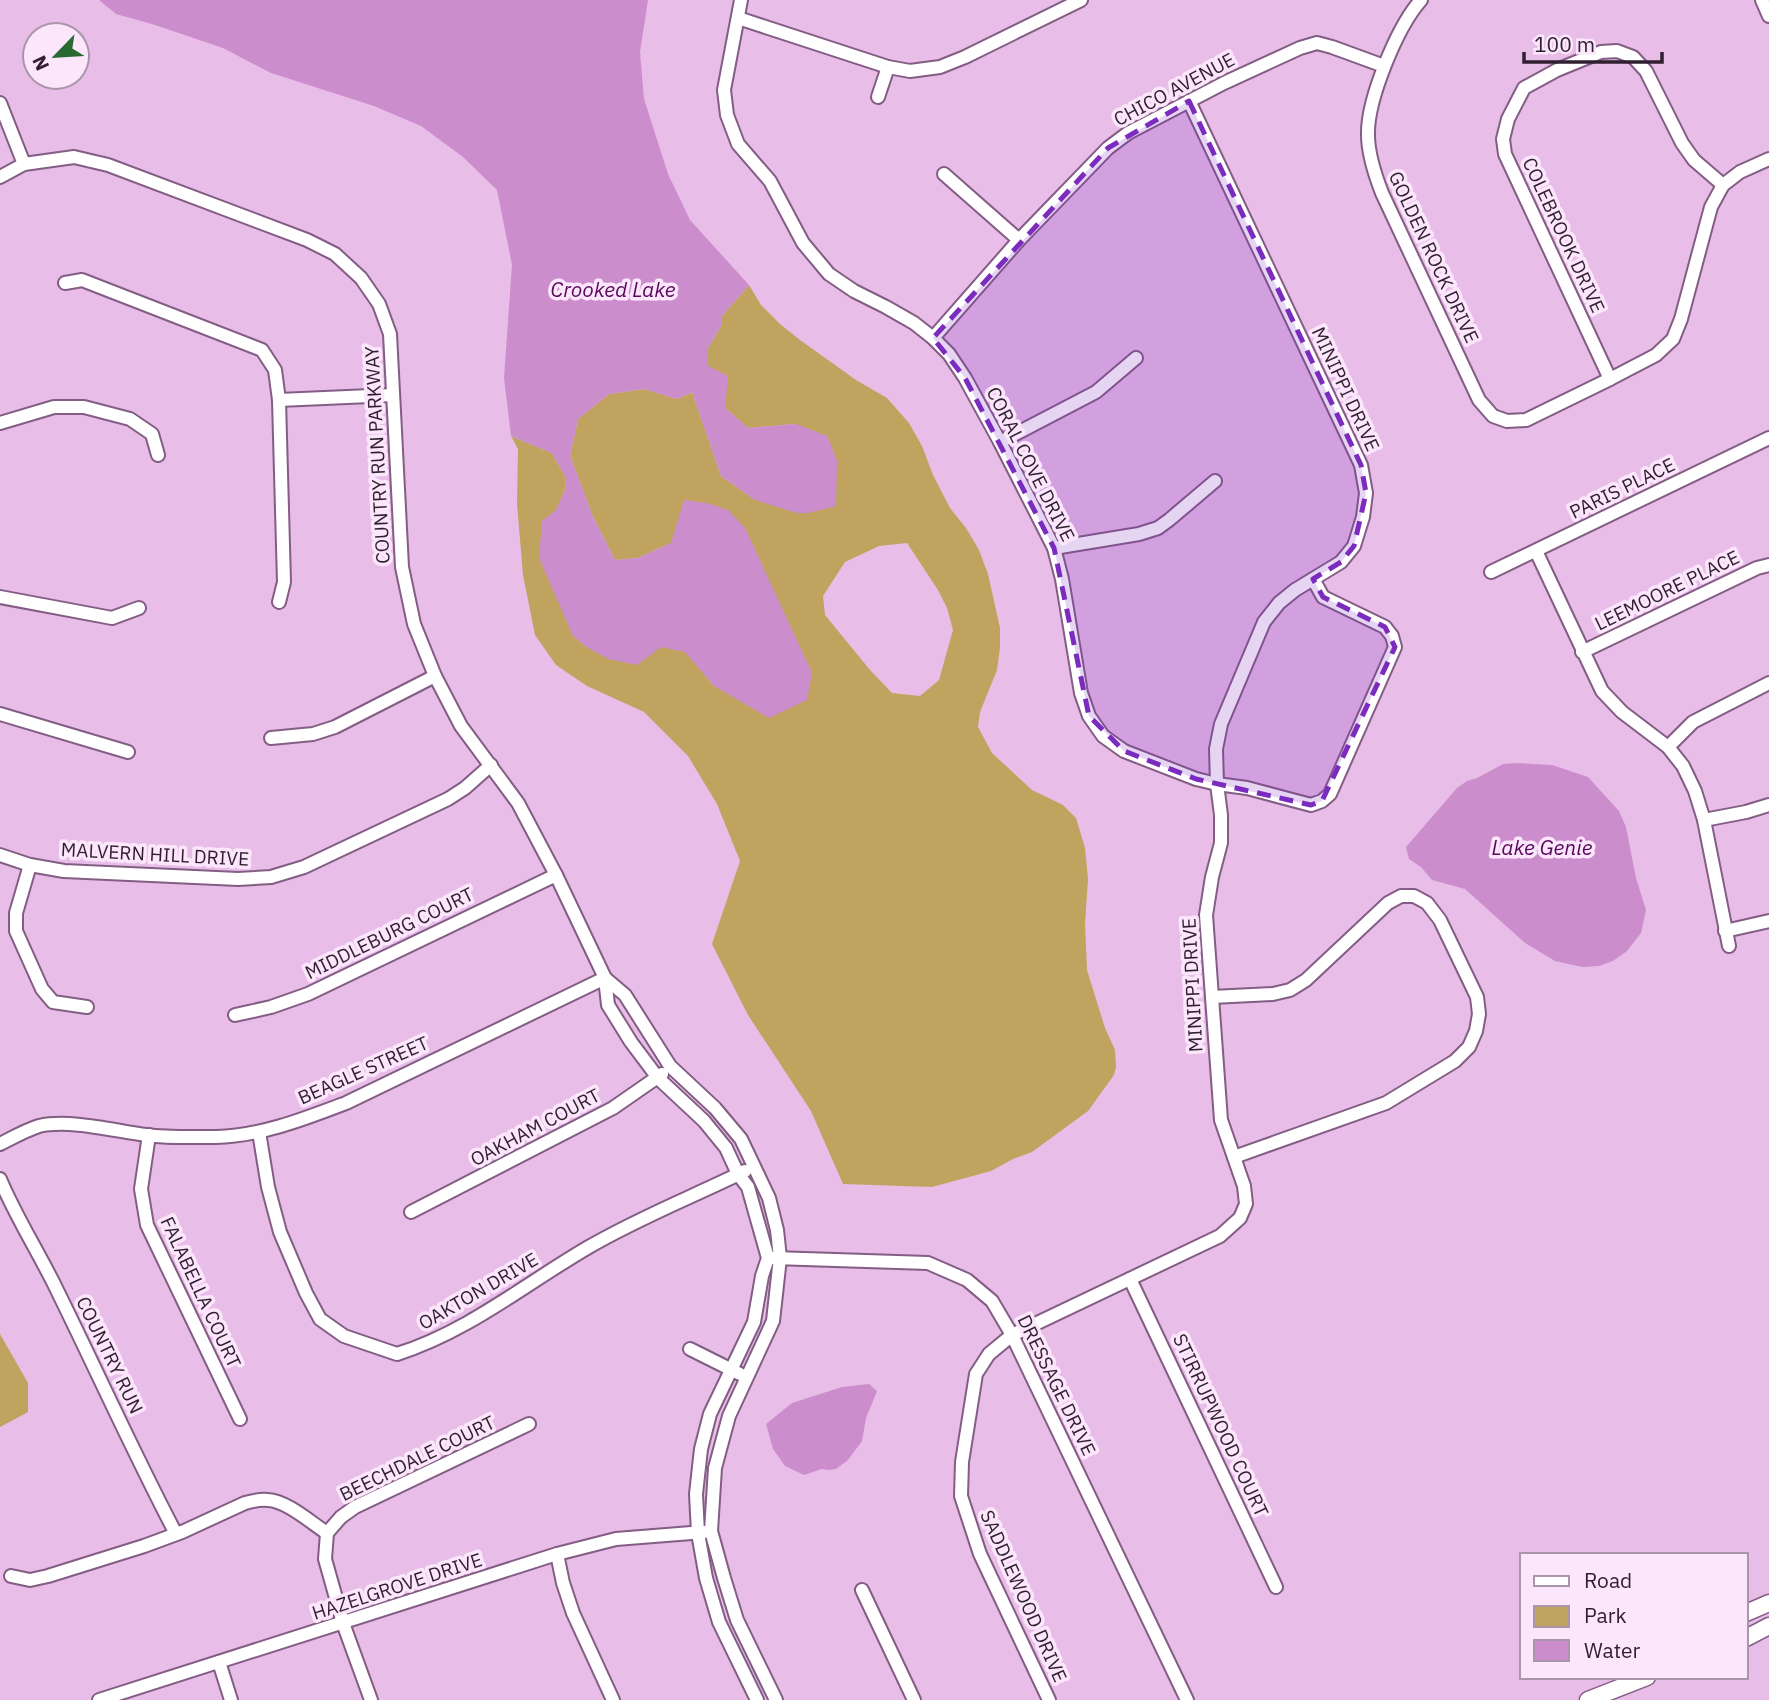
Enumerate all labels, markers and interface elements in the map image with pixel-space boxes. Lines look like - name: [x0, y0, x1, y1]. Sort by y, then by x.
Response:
- north arrow: [21, 21, 91, 91]
- scale bar: [1524, 21, 1662, 65]
- text: 100 m: [1534, 30, 1595, 58]
- street label: CHICO AVENUE: [1109, 47, 1239, 131]
- text: N: [27, 52, 54, 74]
- street label: COLEBROOK DRIVE: [1518, 154, 1610, 316]
- street label: GOLDEN ROCK DRIVE: [1384, 167, 1484, 347]
- water label: Crooked Lake: [551, 275, 676, 303]
- street label: MINIPPI DRIVE: [1307, 323, 1385, 455]
- street label: COUNTRY RUN PARKWAY: [359, 345, 395, 565]
- street label: CORAL COVE DRIVE: [982, 383, 1080, 545]
- street label: PARIS PLACE: [1565, 452, 1679, 524]
- street label: LEEMOORE PLACE: [1591, 545, 1743, 635]
- water label: Lake Genie: [1491, 833, 1593, 861]
- street label: MALVERN HILL DRIVE: [60, 837, 250, 871]
- street label: MIDDLEBURG COURT: [301, 882, 477, 984]
- street label: MINIPPI DRIVE: [1177, 917, 1207, 1053]
- street label: BEAGLE STREET: [294, 1030, 432, 1110]
- street label: OAKHAM COURT: [466, 1083, 604, 1171]
- street label: FALABELLA COURT: [155, 1213, 247, 1372]
- street label: OAKTON DRIVE: [414, 1247, 542, 1335]
- street label: COUNTRY RUN: [71, 1292, 149, 1418]
- street label: DRESSAGE DRIVE: [1013, 1311, 1101, 1459]
- street label: STIRRUPWOOD COURT: [1168, 1330, 1274, 1520]
- street label: BEECHDALE COURT: [335, 1410, 499, 1506]
- street label: SADDLEWOOD DRIVE: [975, 1506, 1073, 1686]
- street label: HAZELGROVE DRIVE: [309, 1547, 485, 1625]
- legend: [1520, 1553, 1748, 1679]
- text: Road: [1584, 1566, 1632, 1594]
- text: Park: [1584, 1601, 1627, 1629]
- text: Water: [1584, 1636, 1641, 1664]

